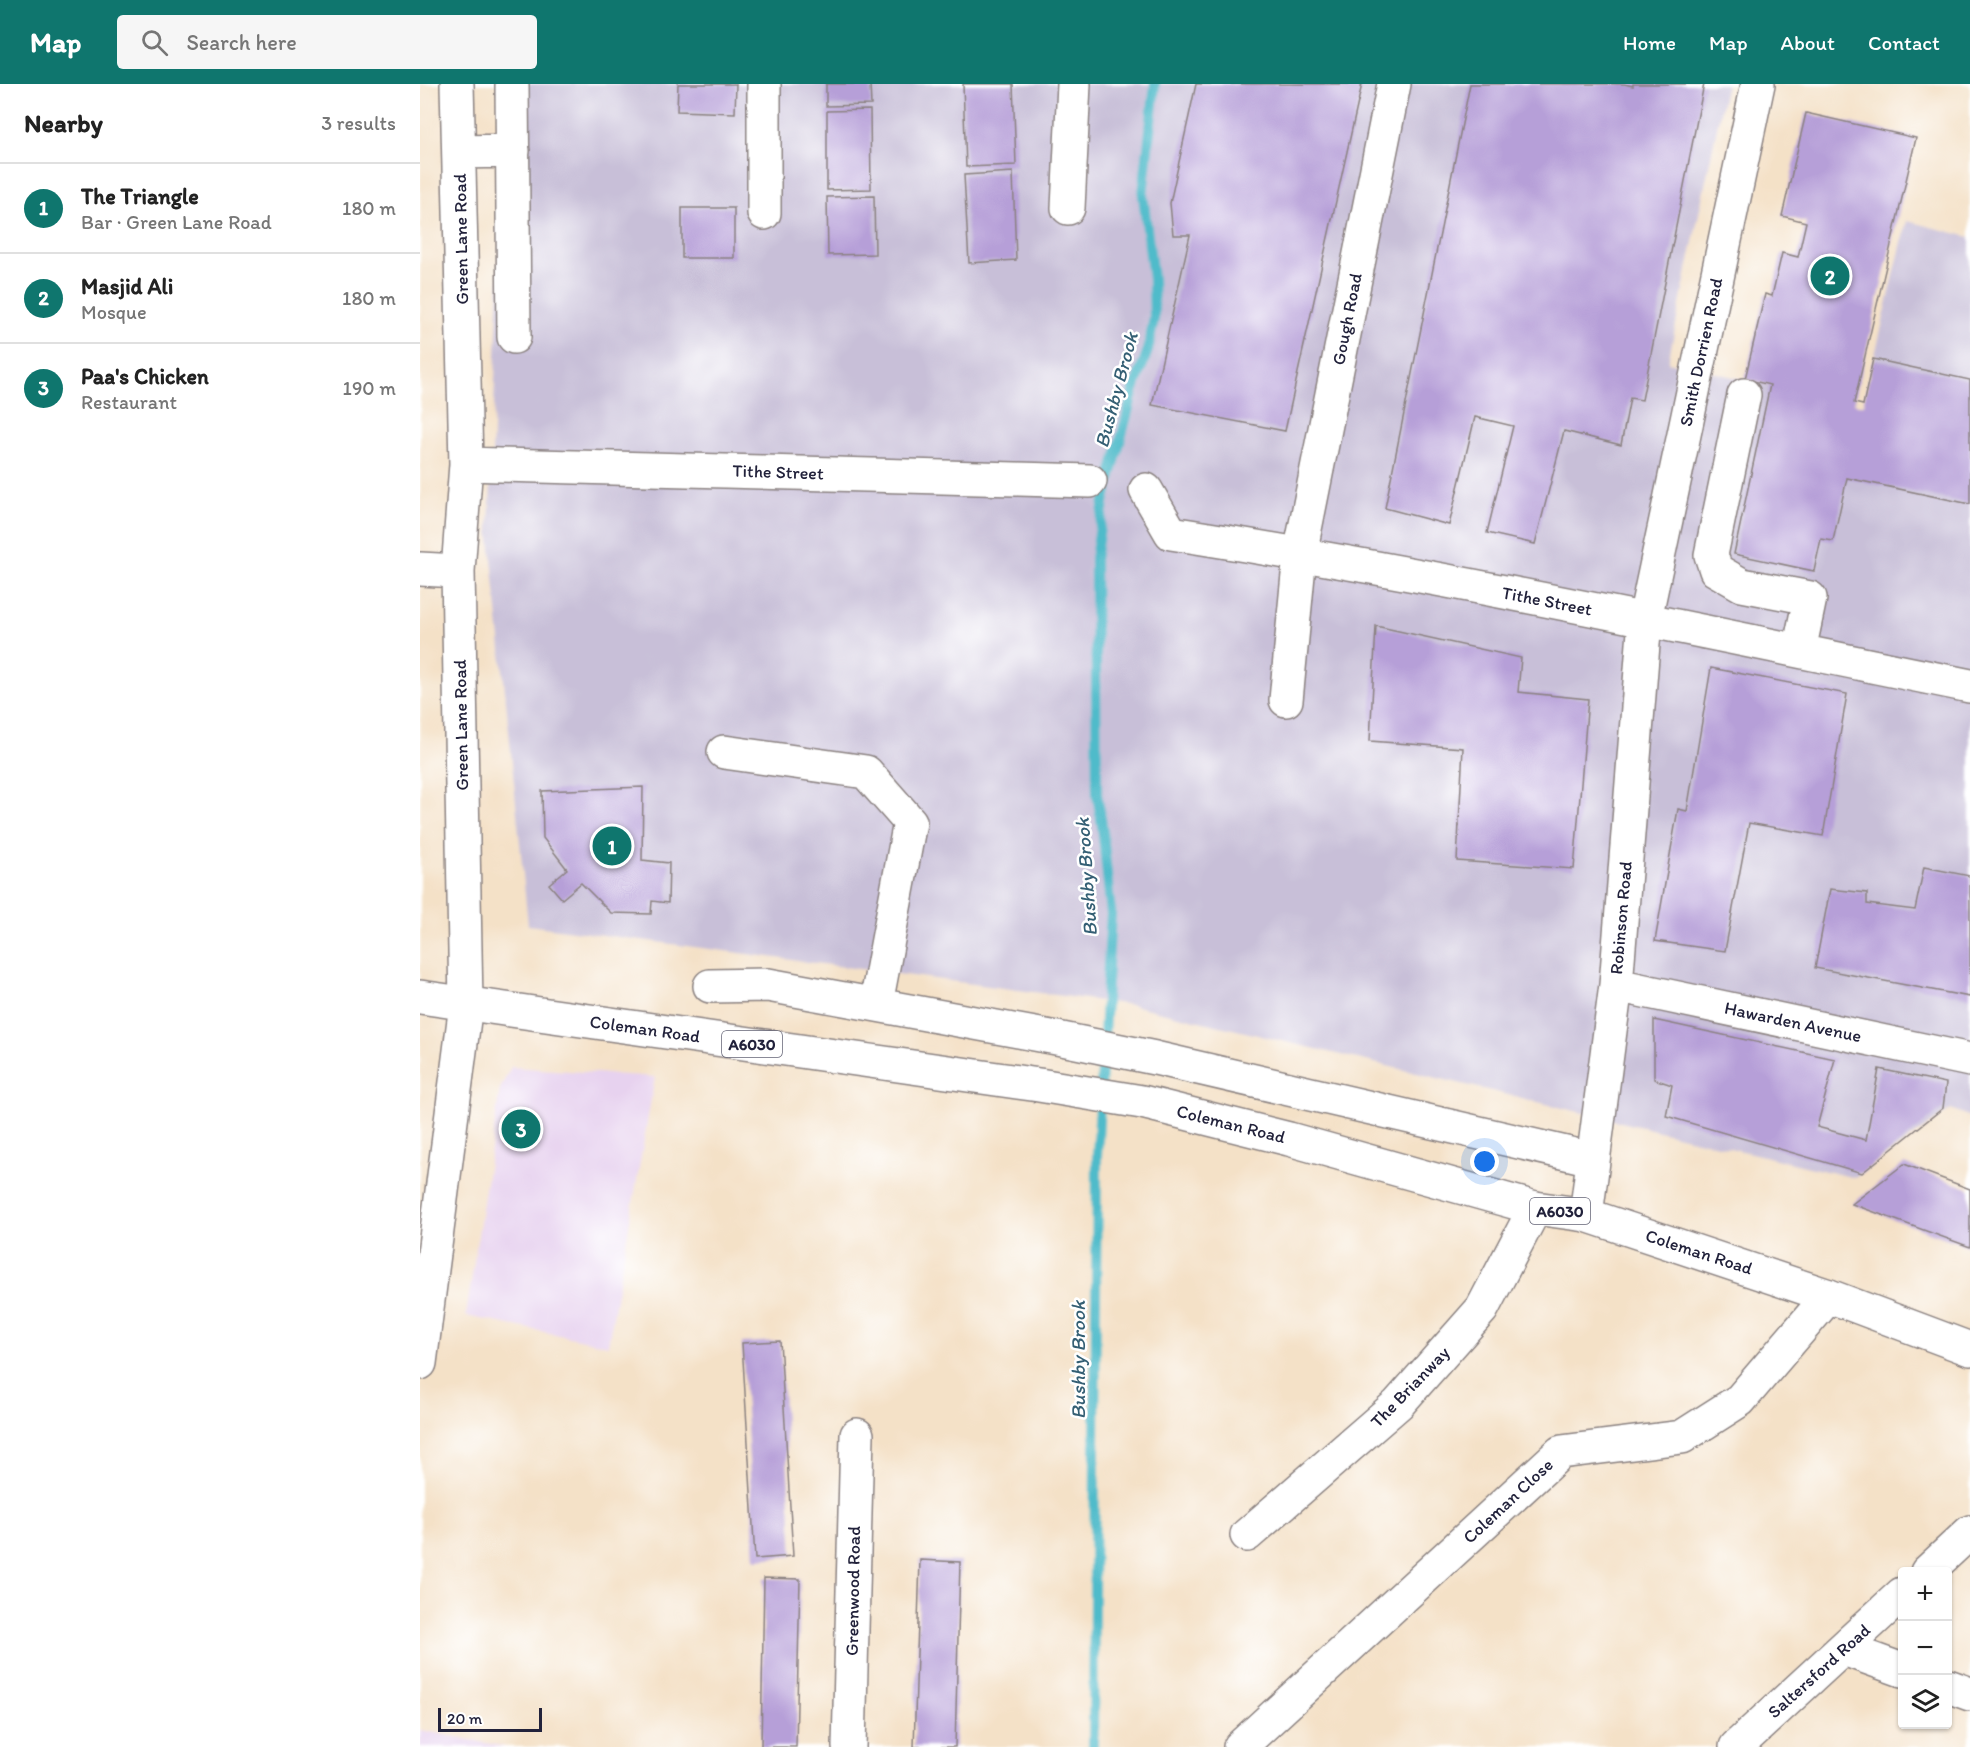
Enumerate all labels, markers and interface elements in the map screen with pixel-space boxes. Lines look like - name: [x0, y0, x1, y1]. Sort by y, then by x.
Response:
- search box: [117, 15, 537, 69]
- text: Map: [30, 25, 81, 59]
- icon: search: [138, 26, 171, 59]
- text: Search here: [186, 29, 297, 56]
- text: Home: [1623, 30, 1676, 55]
- text: Map: [1709, 30, 1748, 55]
- text: About: [1781, 30, 1835, 55]
- text: Contact: [1868, 30, 1940, 55]
- text: Nearby: [24, 107, 103, 139]
- text: 3 results: [321, 111, 396, 135]
- street label: Green Lane Road: [449, 173, 473, 305]
- text: The Triangle: [81, 183, 199, 210]
- text: 1: [39, 196, 48, 220]
- text: 180 m: [342, 196, 396, 220]
- text: Bar · Green Lane Road: [81, 210, 272, 234]
- pin: 2: [1810, 254, 1850, 298]
- street label: Gough Road: [1327, 271, 1367, 367]
- text: Masjid Ali: [81, 273, 173, 300]
- street label: Smith Dorrien Road: [1675, 276, 1728, 428]
- text: 2: [38, 286, 49, 310]
- text: 180 m: [342, 286, 396, 310]
- text: Mosque: [81, 300, 147, 324]
- water label: Bushby Brook: [1089, 328, 1143, 450]
- text: Paa's Chicken: [81, 363, 209, 390]
- text: 3: [38, 376, 49, 400]
- text: 190 m: [343, 376, 396, 400]
- text: Restaurant: [81, 390, 177, 414]
- street label: Tithe Street: [732, 459, 824, 485]
- street label: Tithe Street: [1500, 581, 1594, 621]
- street label: Green Lane Road: [449, 659, 473, 791]
- water label: Bushby Brook: [1070, 815, 1102, 937]
- pin: 1: [592, 824, 632, 868]
- street label: Robinson Road: [1605, 860, 1637, 975]
- street label: Hawarden Avenue: [1722, 997, 1864, 1047]
- street label: Coleman Road: [588, 1010, 702, 1048]
- road number: A6030: [722, 1031, 782, 1057]
- street label: Coleman Road: [1174, 1100, 1288, 1148]
- pin: 3: [502, 1106, 540, 1152]
- your location: [1470, 1147, 1499, 1176]
- road number: A6030: [1530, 1198, 1590, 1224]
- street label: Coleman Road: [1643, 1224, 1755, 1280]
- water label: Bushby Brook: [1066, 1299, 1090, 1419]
- street label: The Brianway: [1366, 1341, 1455, 1432]
- street label: Coleman Close: [1458, 1454, 1558, 1548]
- street label: Greenwood Road: [841, 1526, 865, 1656]
- map controls: [1898, 1567, 1952, 1729]
- button: +: [1898, 1567, 1952, 1621]
- street label: Saltersford Road: [1763, 1619, 1875, 1723]
- button: −: [1898, 1621, 1952, 1675]
- button: layers: [1898, 1675, 1952, 1729]
- scale bar: [438, 1705, 542, 1732]
- text: 20 m: [447, 1709, 482, 1728]

